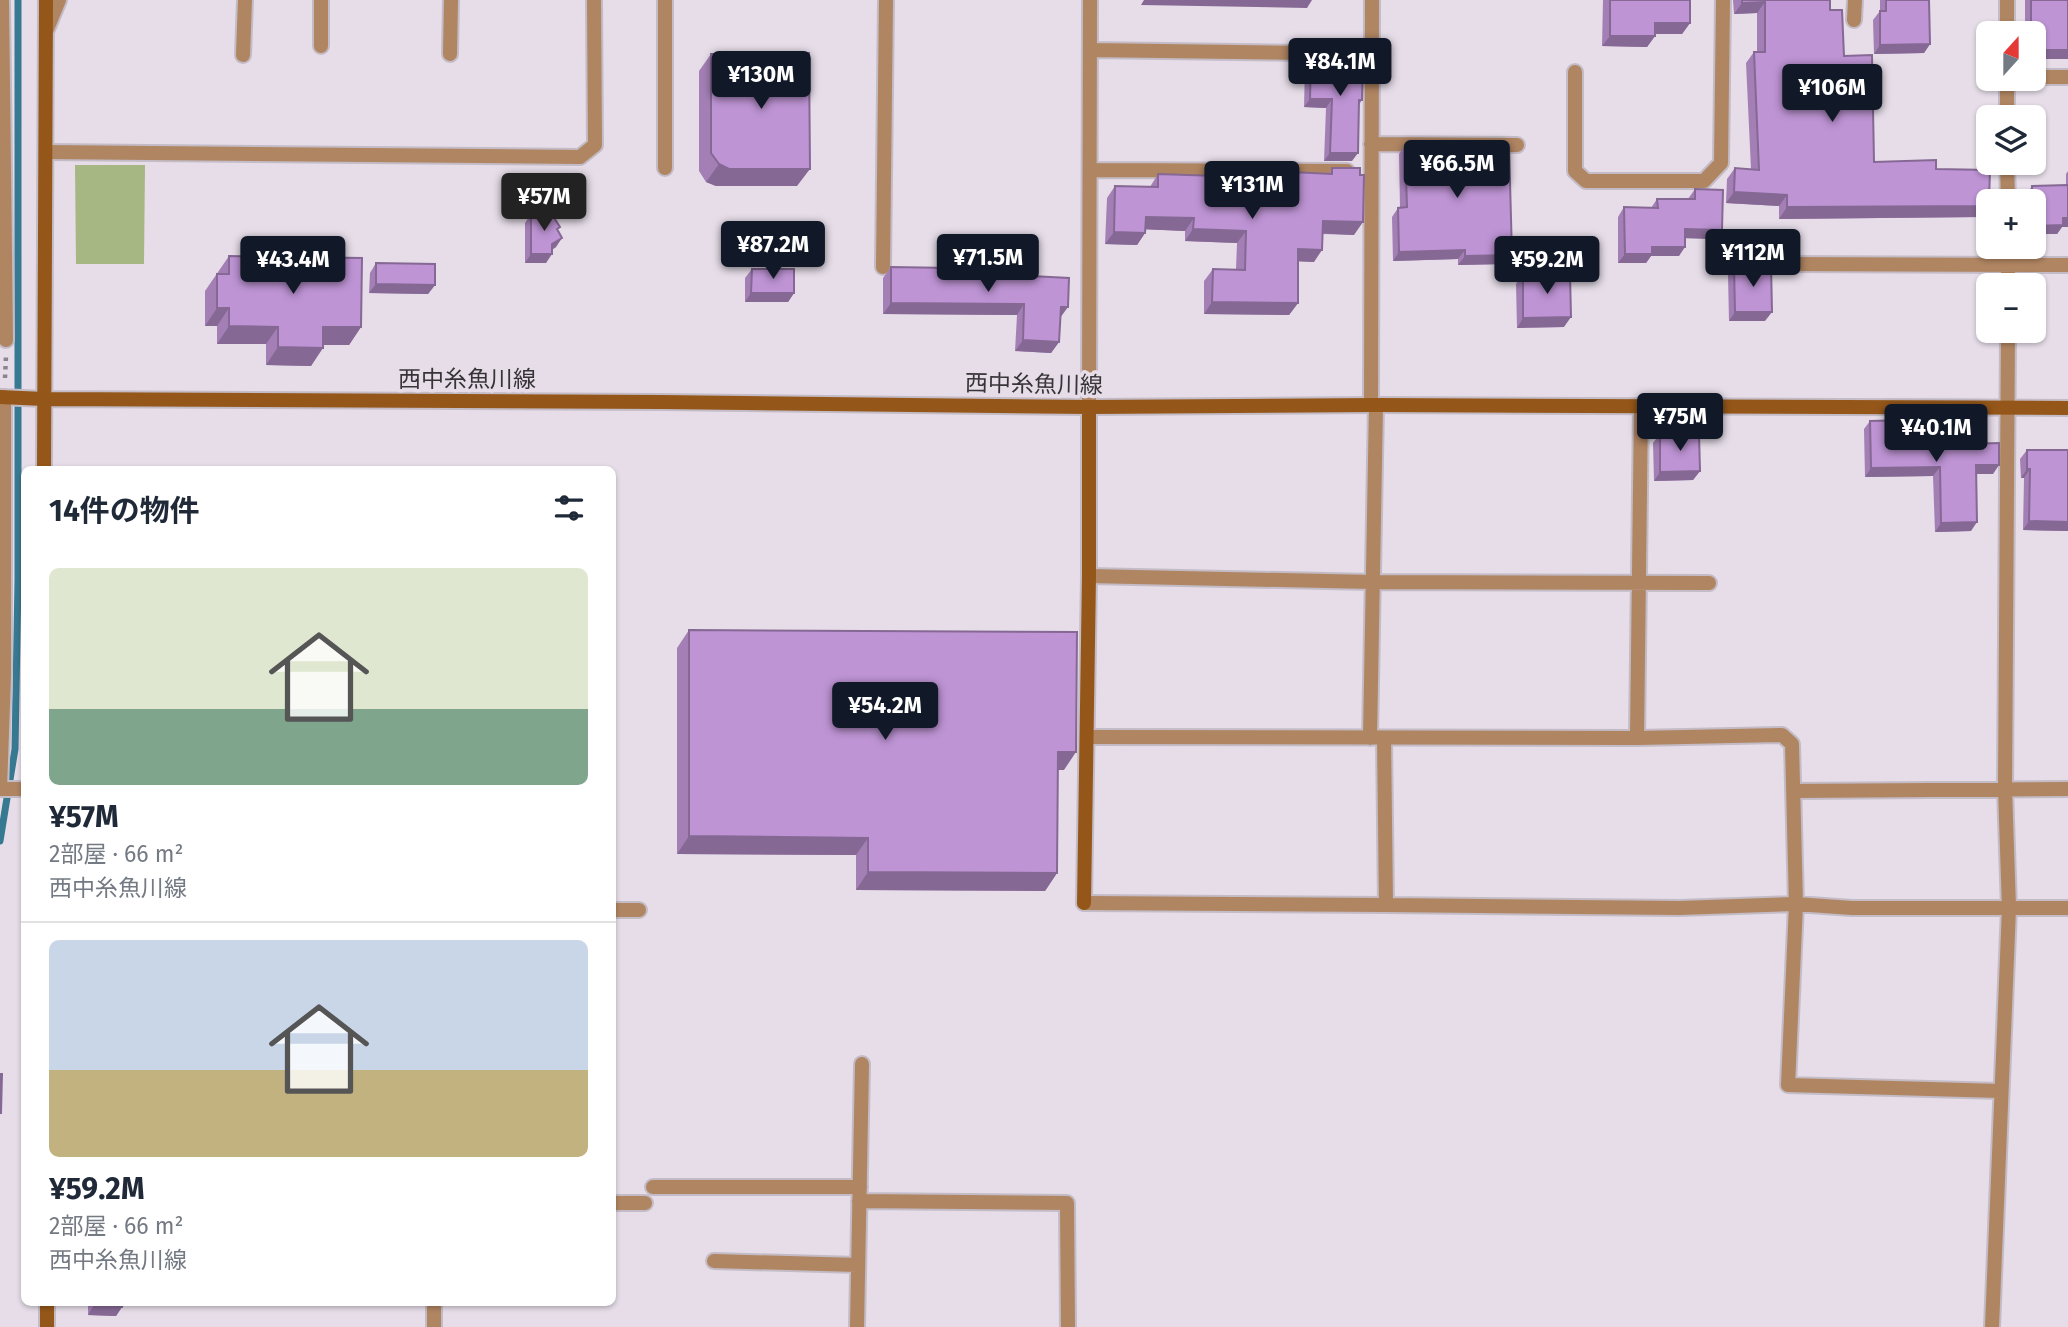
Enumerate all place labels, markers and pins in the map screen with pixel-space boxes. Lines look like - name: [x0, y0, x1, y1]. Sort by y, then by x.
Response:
- pin: ¥84.1M: [1283, 38, 1397, 98]
- pin: ¥130M: [712, 52, 810, 111]
- pin: ¥106M: [1783, 64, 1881, 124]
- pin: ¥66.5M: [1400, 140, 1514, 200]
- pin: ¥131M: [1203, 162, 1301, 221]
- pin: ¥57M: [503, 174, 585, 233]
- pin: ¥87.2M: [716, 222, 830, 281]
- pin: ¥112M: [1704, 230, 1802, 289]
- pin: ¥71.5M: [931, 234, 1045, 294]
- pin: ¥43.4M: [236, 236, 350, 296]
- pin: ¥59.2M: [1490, 236, 1604, 296]
- pin: ¥75M: [1639, 393, 1721, 453]
- pin: ¥40.1M: [1879, 405, 1993, 464]
- pin: ¥54.2M: [828, 682, 942, 742]

